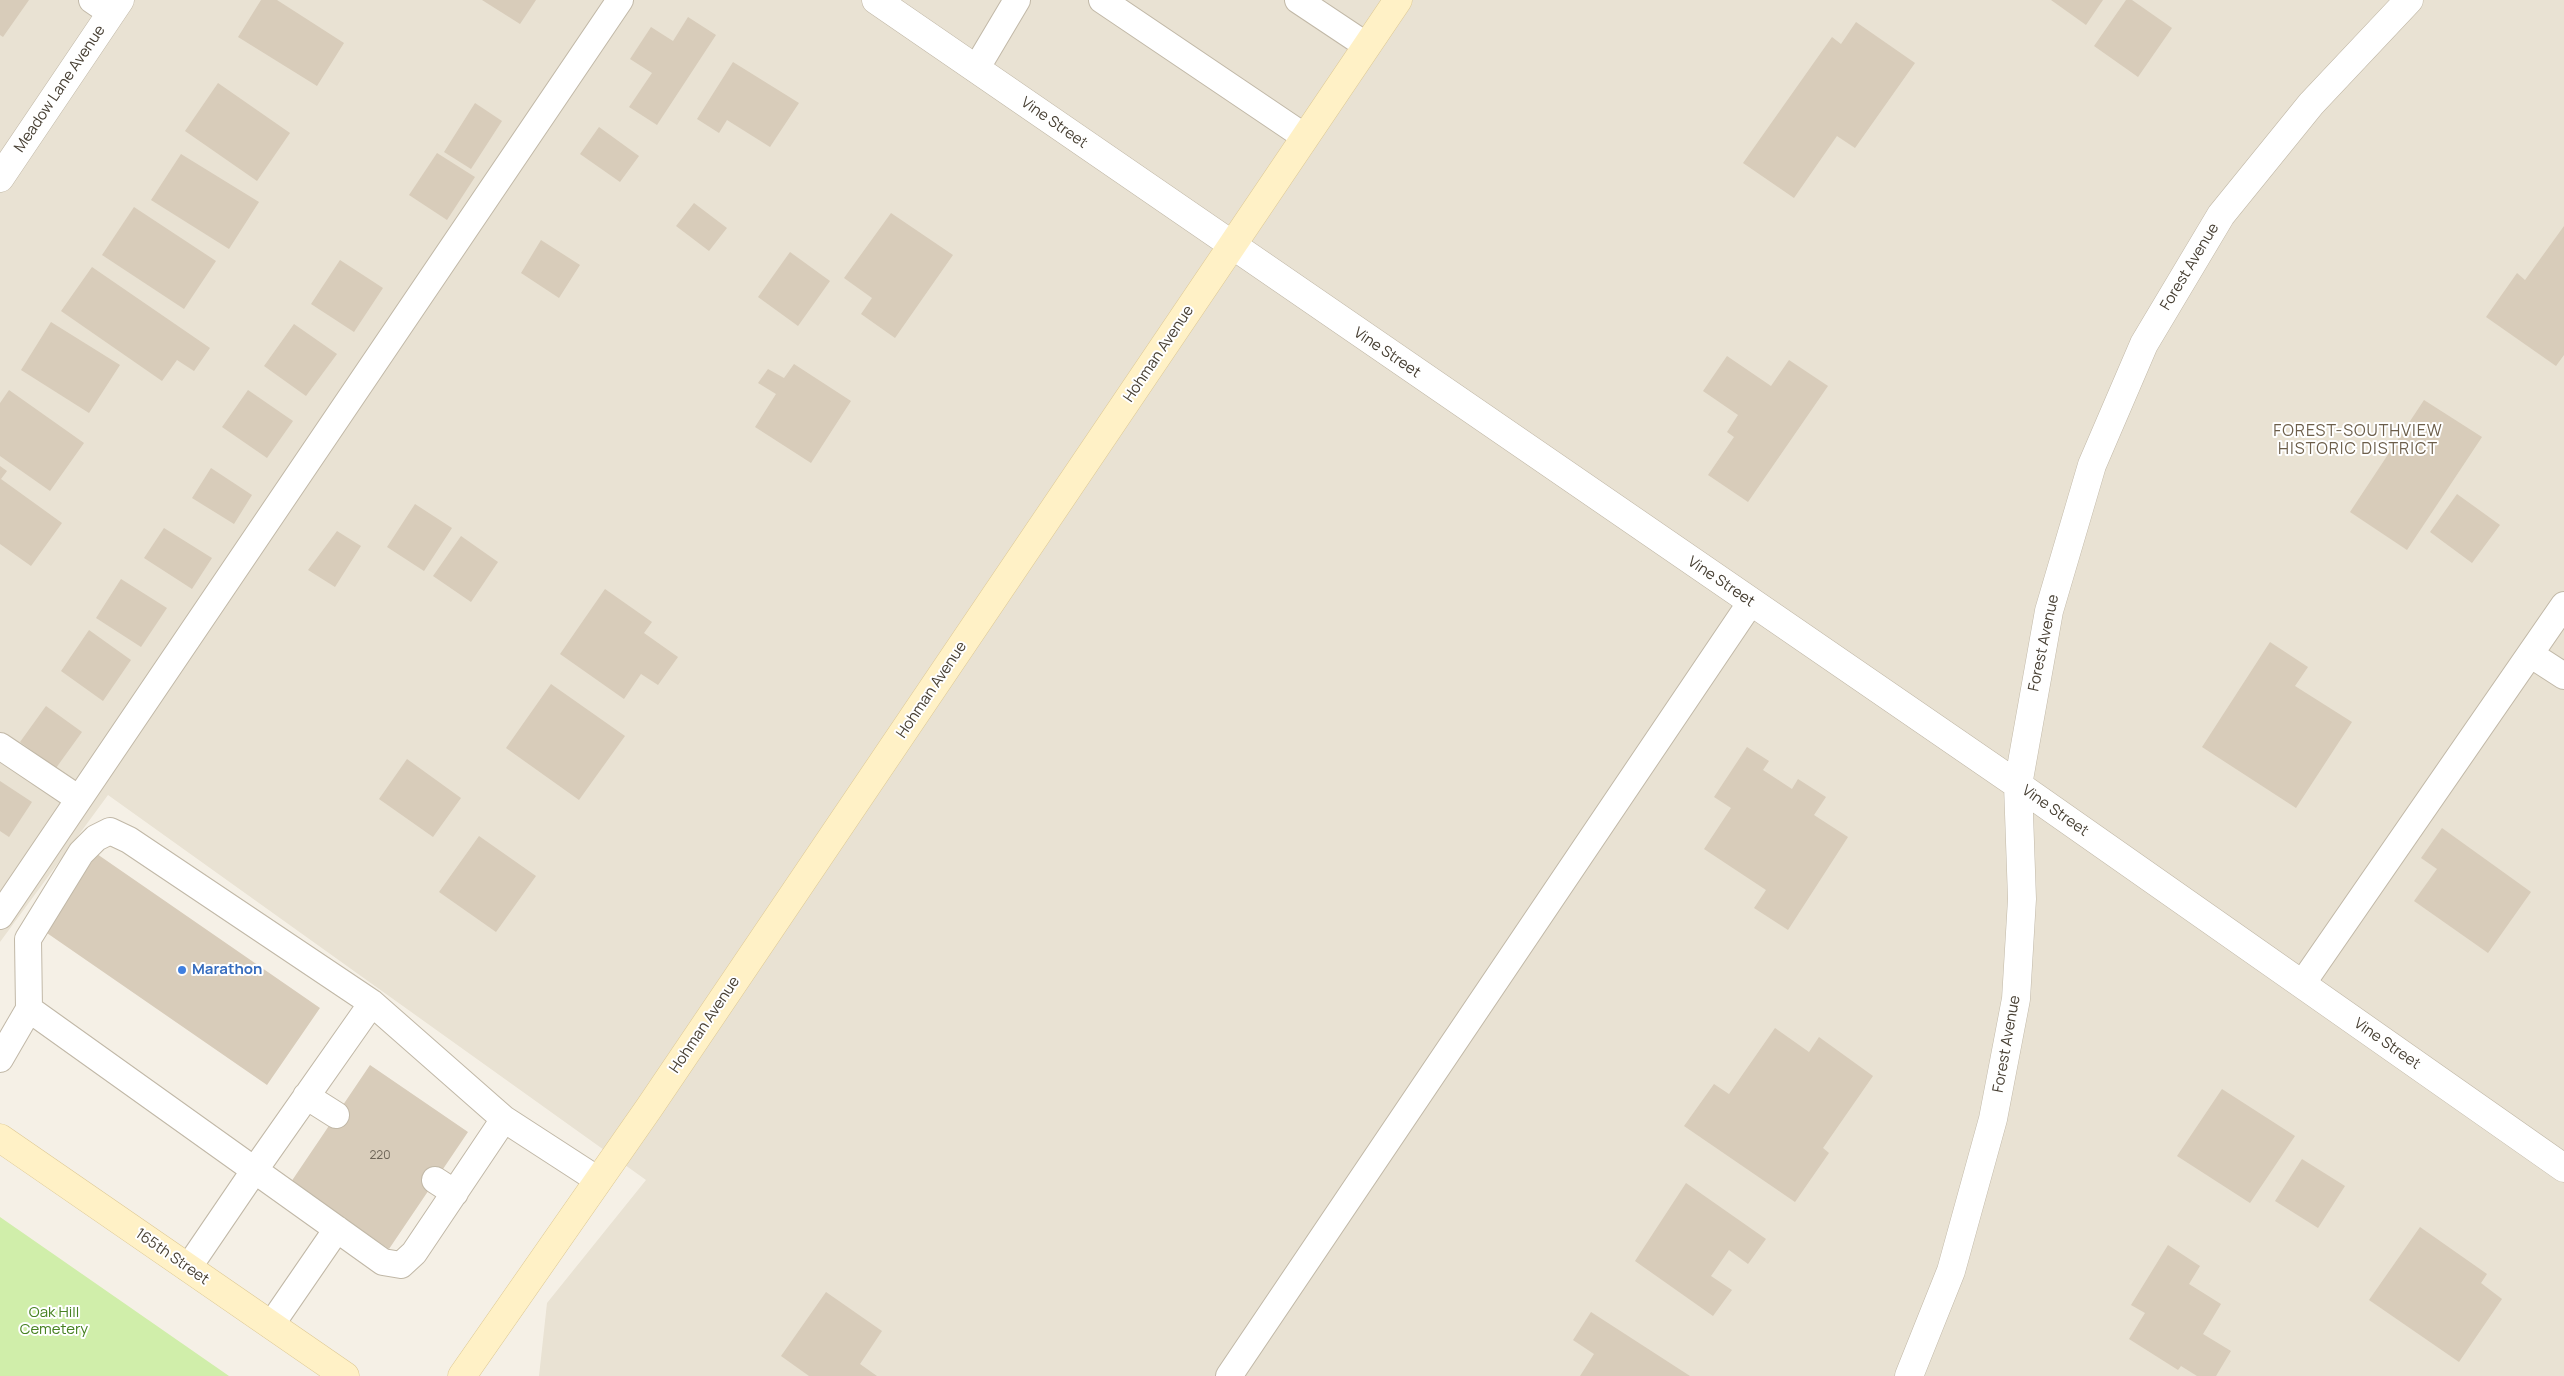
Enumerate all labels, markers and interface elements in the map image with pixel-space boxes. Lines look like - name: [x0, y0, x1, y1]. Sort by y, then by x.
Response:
- street label: Meadow Lane Avenue: [11, 22, 109, 156]
- street label: Vine Street: [1017, 94, 1091, 152]
- street label: Forest Avenue: [2157, 220, 2223, 314]
- street label: Hohman Avenue: [1120, 302, 1198, 406]
- street label: Vine Street: [1350, 324, 1424, 382]
- district label: FOREST-SOUTHVIEW HISTORIC DISTRICT: [2270, 422, 2446, 460]
- street label: Vine Street: [1684, 553, 1758, 611]
- street label: Forest Avenue: [2025, 593, 2063, 693]
- street label: Hohman Avenue: [893, 638, 971, 742]
- street label: Vine Street: [2018, 782, 2092, 840]
- place label: Marathon: [192, 961, 262, 979]
- marker: Marathon: [176, 964, 188, 976]
- street label: Hohman Avenue: [666, 973, 744, 1077]
- street label: Forest Avenue: [1990, 994, 2024, 1094]
- street label: Vine Street: [2350, 1015, 2424, 1073]
- house number: 220: [370, 1149, 390, 1163]
- street label: 165th Street: [132, 1225, 212, 1289]
- park label: Oak Hill Cemetery: [20, 1304, 88, 1339]

